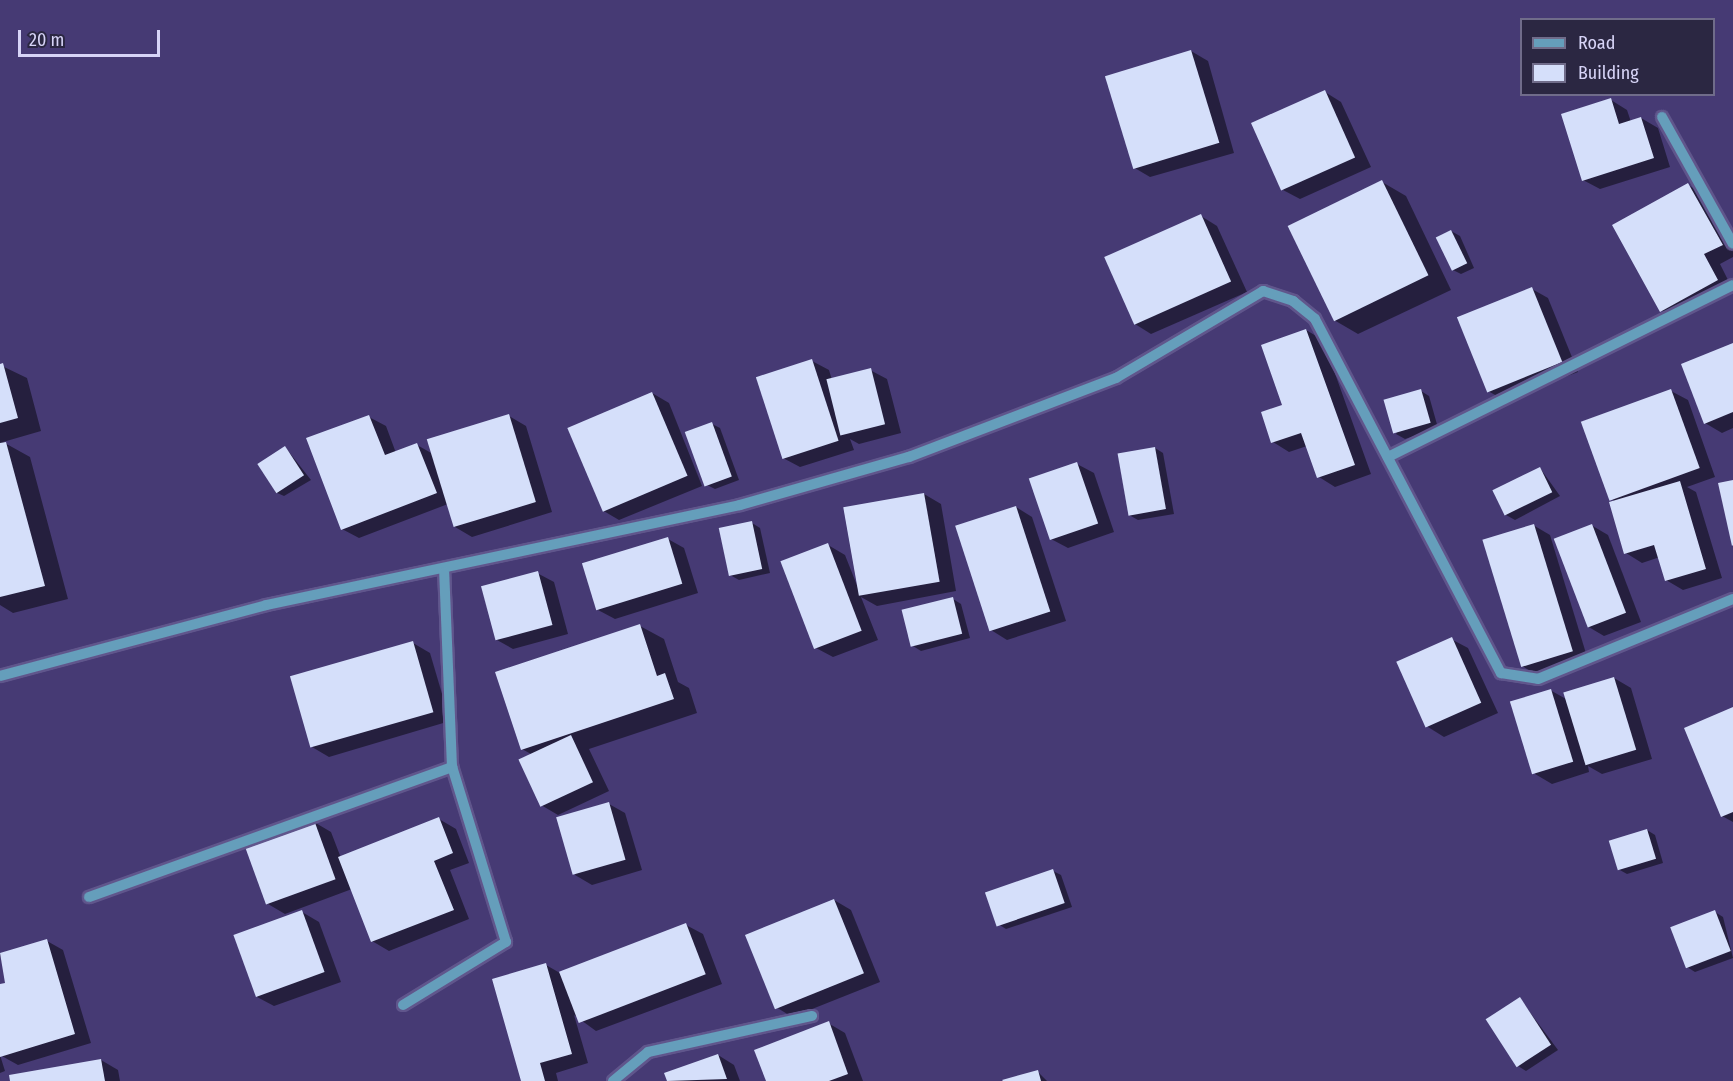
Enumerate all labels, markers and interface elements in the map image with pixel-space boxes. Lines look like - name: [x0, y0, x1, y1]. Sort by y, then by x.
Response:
- scale bar: [21, 18, 164, 56]
- legend: [1520, 18, 1715, 96]
- text: 20 m: [29, 29, 64, 51]
- text: Road: [1578, 32, 1615, 54]
- text: Building: [1578, 62, 1639, 84]

